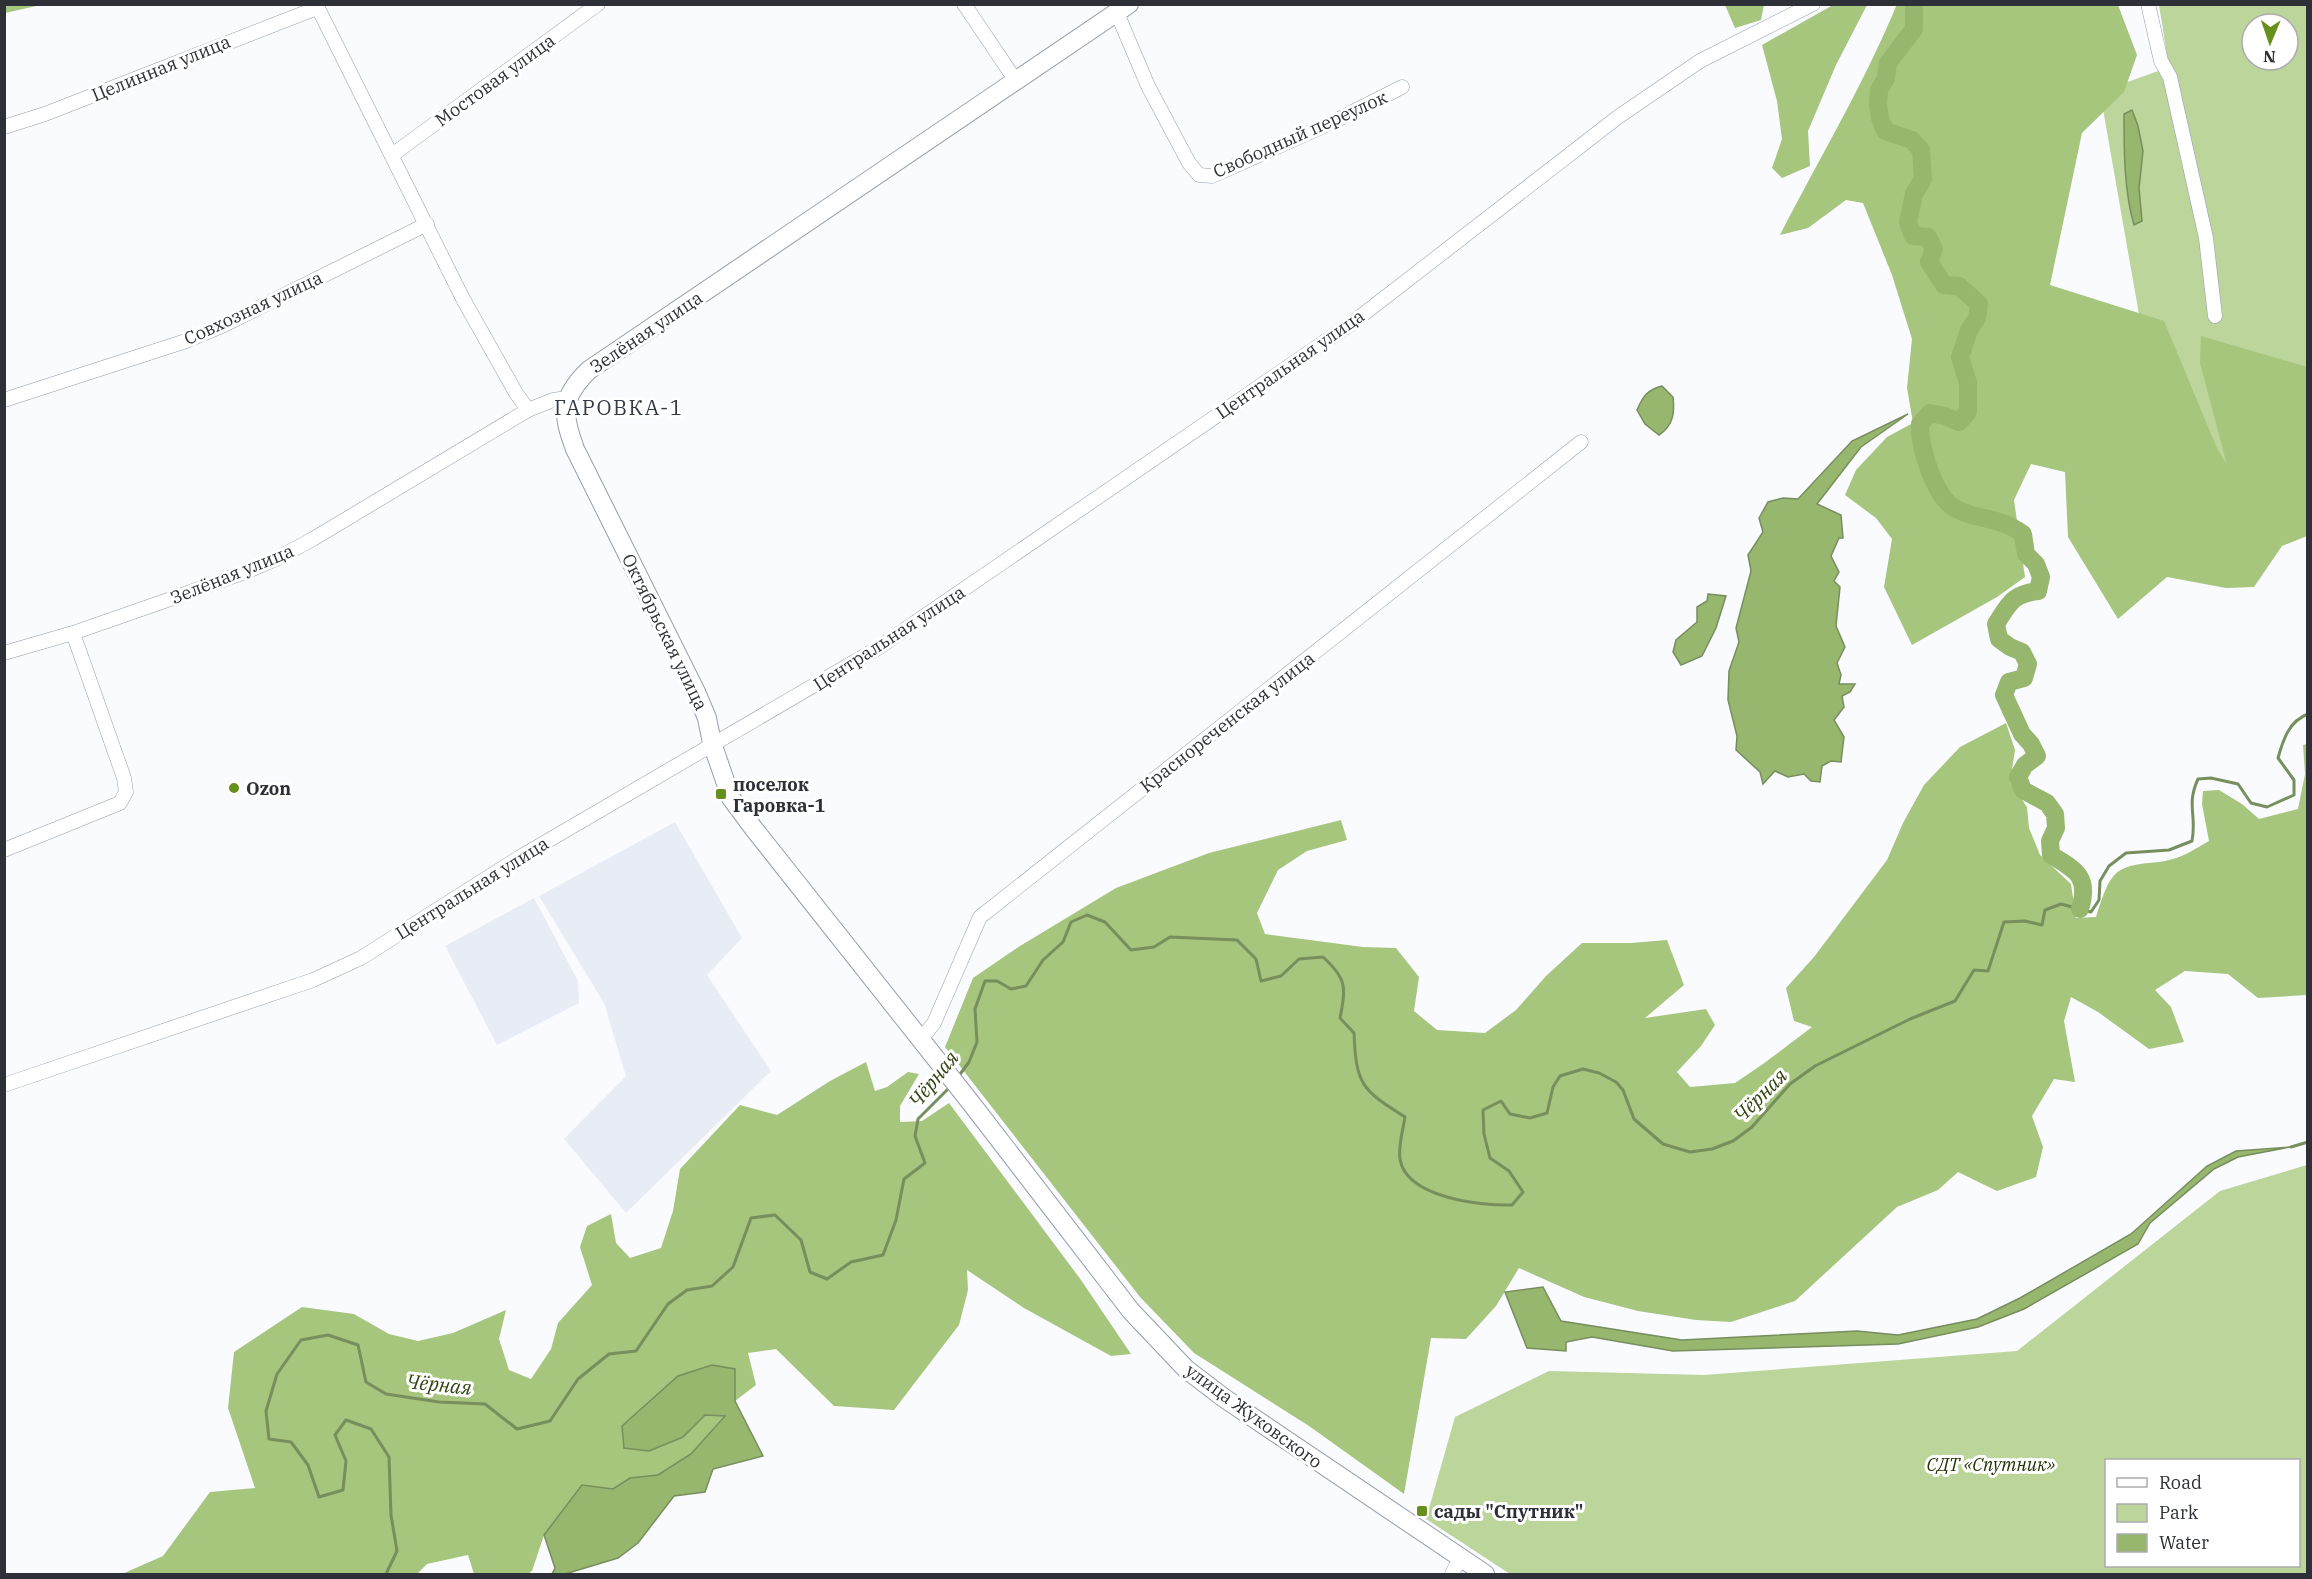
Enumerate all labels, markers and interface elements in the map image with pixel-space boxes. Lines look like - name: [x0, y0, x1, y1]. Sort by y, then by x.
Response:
- north arrow: [2240, 12, 2300, 72]
- street label: Мостовая улица: [431, 29, 560, 131]
- street label: Целинная улица: [88, 30, 234, 106]
- text: N: [2263, 47, 2276, 67]
- street label: Свободный переулок: [1209, 85, 1391, 183]
- street label: Совхозная улица: [180, 266, 326, 350]
- street label: Зелёная улица: [585, 286, 707, 378]
- street label: Центральная улица: [1211, 304, 1369, 424]
- district label: ГАРОВКА-1: [554, 393, 684, 421]
- street label: Зелёная улица: [167, 539, 297, 609]
- street label: Октябрьская улица: [617, 550, 713, 714]
- street label: Центральная улица: [809, 580, 969, 696]
- street label: Краснореченская улица: [1135, 647, 1319, 797]
- place label: поселок Гаровка-1: [733, 773, 826, 817]
- place label: Ozon: [246, 777, 291, 800]
- marker: Ozon: [227, 781, 241, 795]
- marker: поселок Гаровка-1: [714, 787, 728, 801]
- street label: Центральная улица: [391, 831, 553, 944]
- water label: Чёрная: [902, 1045, 964, 1113]
- water label: Чёрная: [1727, 1062, 1793, 1128]
- street label: улица Жуковского: [1181, 1359, 1327, 1473]
- water label: Чёрная: [405, 1367, 474, 1401]
- park label: СДТ «Спутник»: [1927, 1453, 2055, 1476]
- legend: [2105, 1459, 2300, 1567]
- text: Road: [2159, 1471, 2202, 1494]
- place label: сады "Спутник": [1434, 1500, 1583, 1523]
- text: Park: [2159, 1501, 2199, 1524]
- marker: сады "Спутник": [1415, 1504, 1429, 1518]
- text: Water: [2159, 1531, 2209, 1554]

